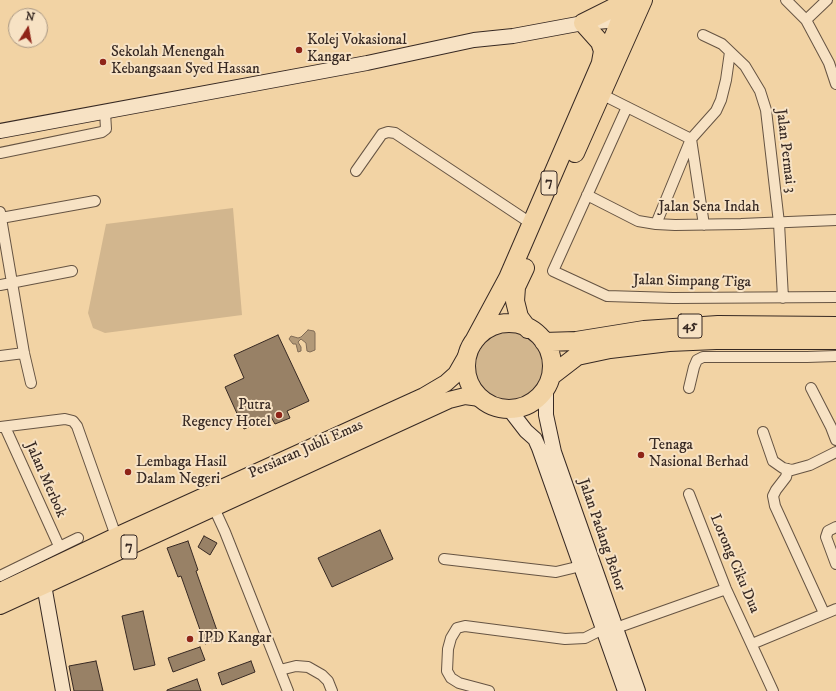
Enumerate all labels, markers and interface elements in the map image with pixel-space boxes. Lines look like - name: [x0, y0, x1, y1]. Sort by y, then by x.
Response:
- north arrow: [8, 8, 48, 48]
- text: N: [24, 9, 36, 25]
- place label: Kolej Vokasional Kangar: [307, 32, 407, 67]
- place label: Sekolah Menengah Kebangsaan Syed Hassan: [111, 44, 260, 79]
- marker: Kolej Vokasional Kangar: [294, 45, 304, 55]
- marker: Sekolah Menengah Kebangsaan Syed Hassan: [98, 57, 108, 67]
- street label: Jalan Permai 3: [771, 108, 799, 194]
- road number: 7: [541, 171, 557, 195]
- street label: Jalan Sena Indah: [658, 199, 760, 217]
- street label: Jalan Simpang Tiga: [633, 272, 751, 292]
- road number: 45: [678, 314, 702, 338]
- place label: Putra Regency Hotel: [182, 397, 271, 432]
- marker: Putra Regency Hotel: [274, 410, 284, 420]
- street label: Persiaran Jubli Emas: [246, 417, 366, 483]
- place label: Tenaga Nasional Berhad: [649, 437, 748, 472]
- street label: Jalan Merbok: [20, 439, 70, 521]
- marker: Tenaga Nasional Berhad: [636, 450, 646, 460]
- place label: Lembaga Hasil Dalam Negeri: [136, 454, 227, 489]
- marker: Lembaga Hasil Dalam Negeri: [123, 467, 133, 477]
- street label: Jalan Padang Behor: [573, 476, 629, 594]
- street label: Lorong Ciku Dua: [705, 512, 763, 616]
- road number: 7: [121, 535, 137, 559]
- place label: IPD Kangar: [198, 630, 271, 648]
- marker: IPD Kangar: [185, 634, 195, 644]

